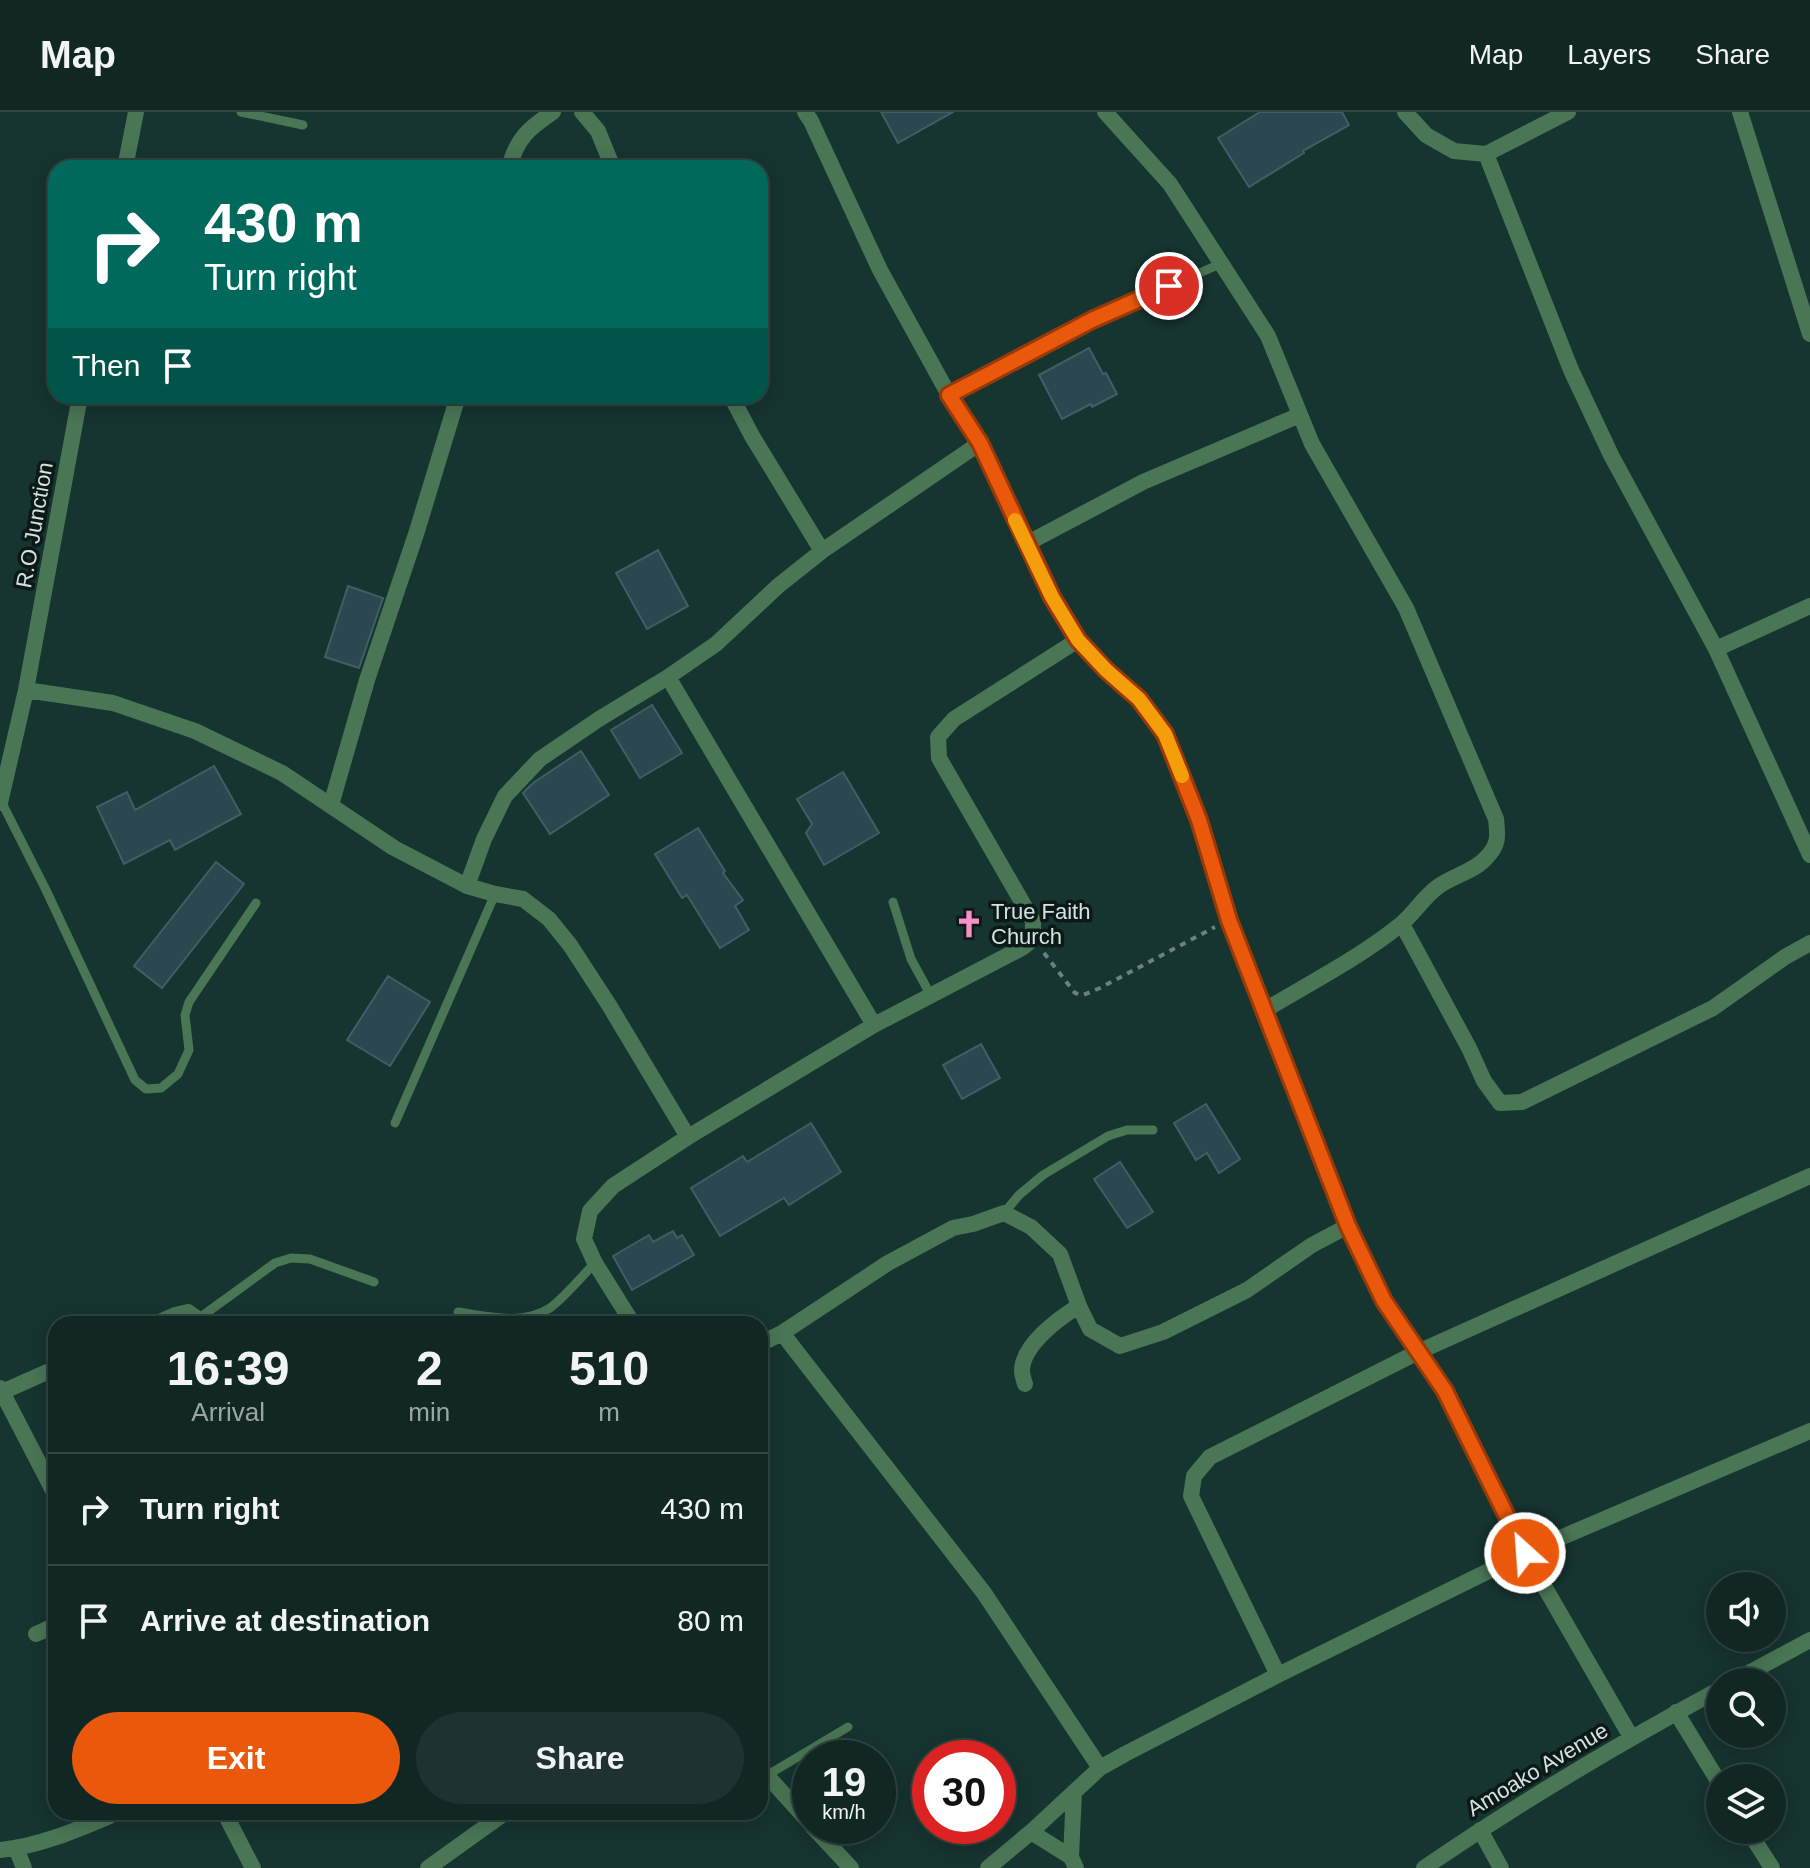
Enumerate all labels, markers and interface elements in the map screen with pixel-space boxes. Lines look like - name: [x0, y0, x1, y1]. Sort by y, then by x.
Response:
- text: Map: [40, 34, 116, 76]
- text: Map: [1469, 39, 1523, 70]
- text: Layers: [1567, 39, 1651, 70]
- text: Share: [1695, 39, 1770, 70]
- text: 430 m: [204, 191, 363, 254]
- icon: right: [72, 192, 176, 296]
- pin: [1135, 252, 1203, 320]
- text: Turn right: [204, 257, 357, 298]
- icon: arrive: [1147, 264, 1191, 308]
- icon: arrive: [156, 344, 200, 388]
- text: Then: [72, 349, 140, 382]
- street label: R.O Junction: [11, 460, 58, 590]
- place label: True Faith Church: [991, 899, 1090, 949]
- church icon: True Faith Church: [954, 909, 984, 939]
- text: 16:39: [167, 1342, 290, 1395]
- text: 2: [416, 1342, 443, 1395]
- text: 510: [569, 1342, 649, 1395]
- text: Arrival: [191, 1397, 265, 1427]
- text: min: [408, 1397, 450, 1427]
- text: m: [598, 1397, 620, 1427]
- icon: right: [72, 1487, 116, 1531]
- text: Turn right: [140, 1492, 279, 1525]
- text: 430 m: [661, 1492, 744, 1525]
- position arrow: [1483, 1511, 1567, 1595]
- map controls: [1706, 1572, 1786, 1844]
- button: sound: [1706, 1572, 1786, 1652]
- icon: arrive: [72, 1599, 116, 1643]
- text: Arrive at destination: [140, 1604, 430, 1637]
- text: 80 m: [677, 1604, 744, 1637]
- button: search: [1706, 1668, 1786, 1748]
- button: Exit: [72, 1712, 400, 1804]
- button: Share: [416, 1712, 744, 1804]
- street label: Amoako Avenue: [1462, 1718, 1612, 1821]
- speed limit sign: 30: [912, 1740, 1016, 1844]
- text: 19: [822, 1760, 866, 1804]
- button: layers: [1706, 1764, 1786, 1844]
- text: km/h: [822, 1801, 866, 1823]

